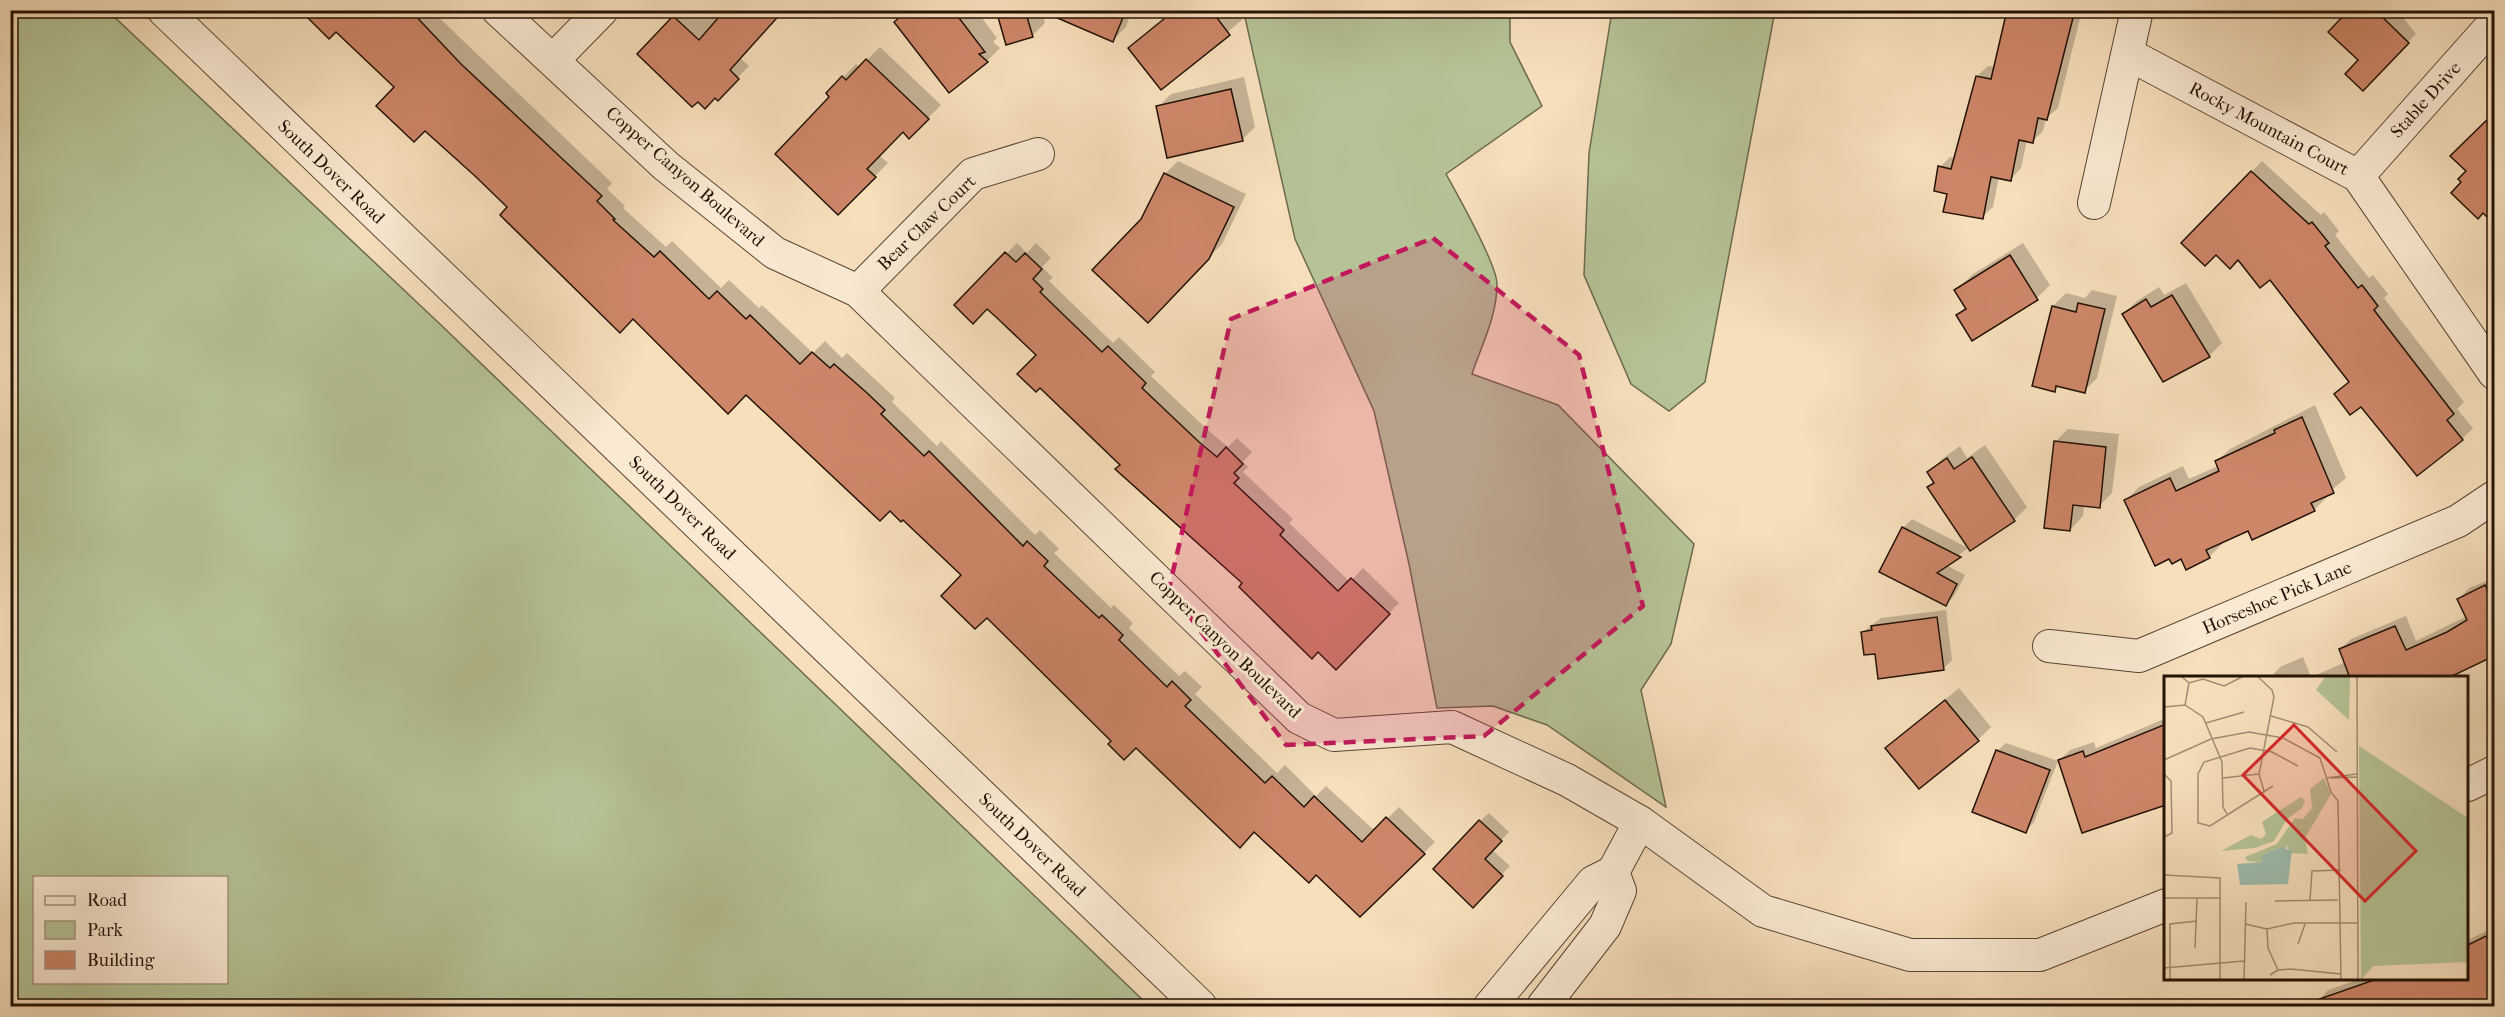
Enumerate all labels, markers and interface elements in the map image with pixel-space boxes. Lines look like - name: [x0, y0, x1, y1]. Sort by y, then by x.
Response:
- street label: Stable Drive: [2386, 58, 2466, 142]
- street label: Rocky Mountain Court: [2185, 78, 2353, 180]
- street label: Copper Canyon Boulevard: [602, 103, 769, 252]
- street label: South Dover Road: [273, 116, 389, 228]
- street label: Bear Claw Court: [874, 171, 981, 275]
- street label: South Dover Road: [624, 452, 740, 564]
- street label: Horseshoe Pick Lane: [2199, 557, 2355, 639]
- street label: Copper Canyon Boulevard: [1145, 567, 1305, 723]
- inset map: [2164, 676, 2469, 981]
- street label: South Dover Road: [974, 789, 1090, 901]
- legend: [33, 876, 228, 984]
- text: Road: [87, 890, 127, 911]
- text: Park: [87, 920, 124, 941]
- text: Building: [87, 950, 155, 971]

